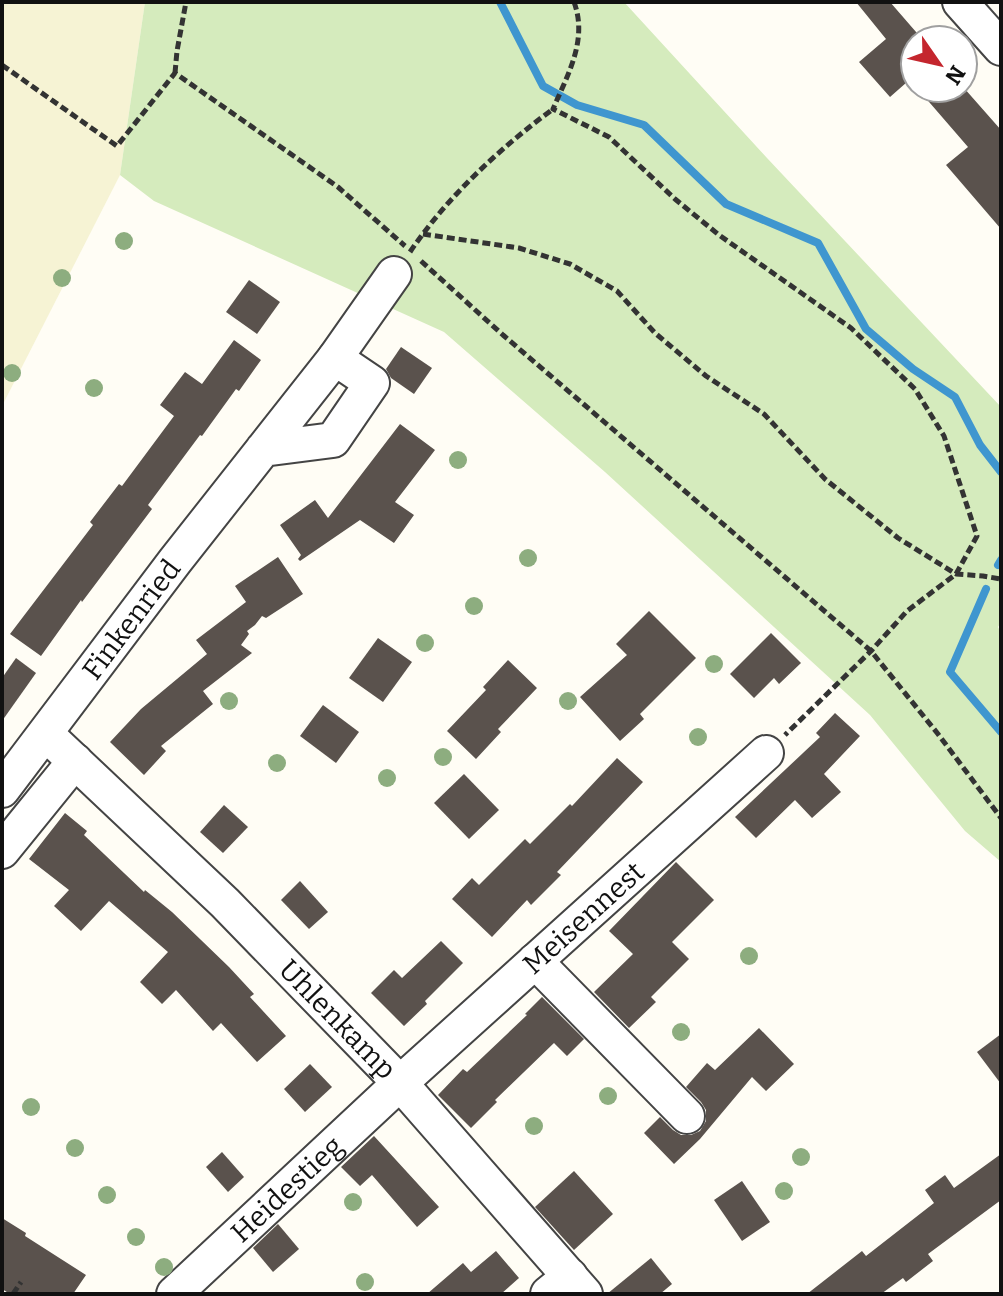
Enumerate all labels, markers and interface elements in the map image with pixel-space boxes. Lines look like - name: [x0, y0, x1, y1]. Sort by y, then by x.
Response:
- north arrow: [899, 24, 979, 104]
- text: N: [939, 60, 971, 90]
- street label: Finkenried: [75, 553, 187, 686]
- street label: Meisennest: [516, 855, 651, 981]
- street label: Uhlenkamp: [272, 953, 403, 1086]
- street label: Heidestieg: [224, 1129, 349, 1249]

